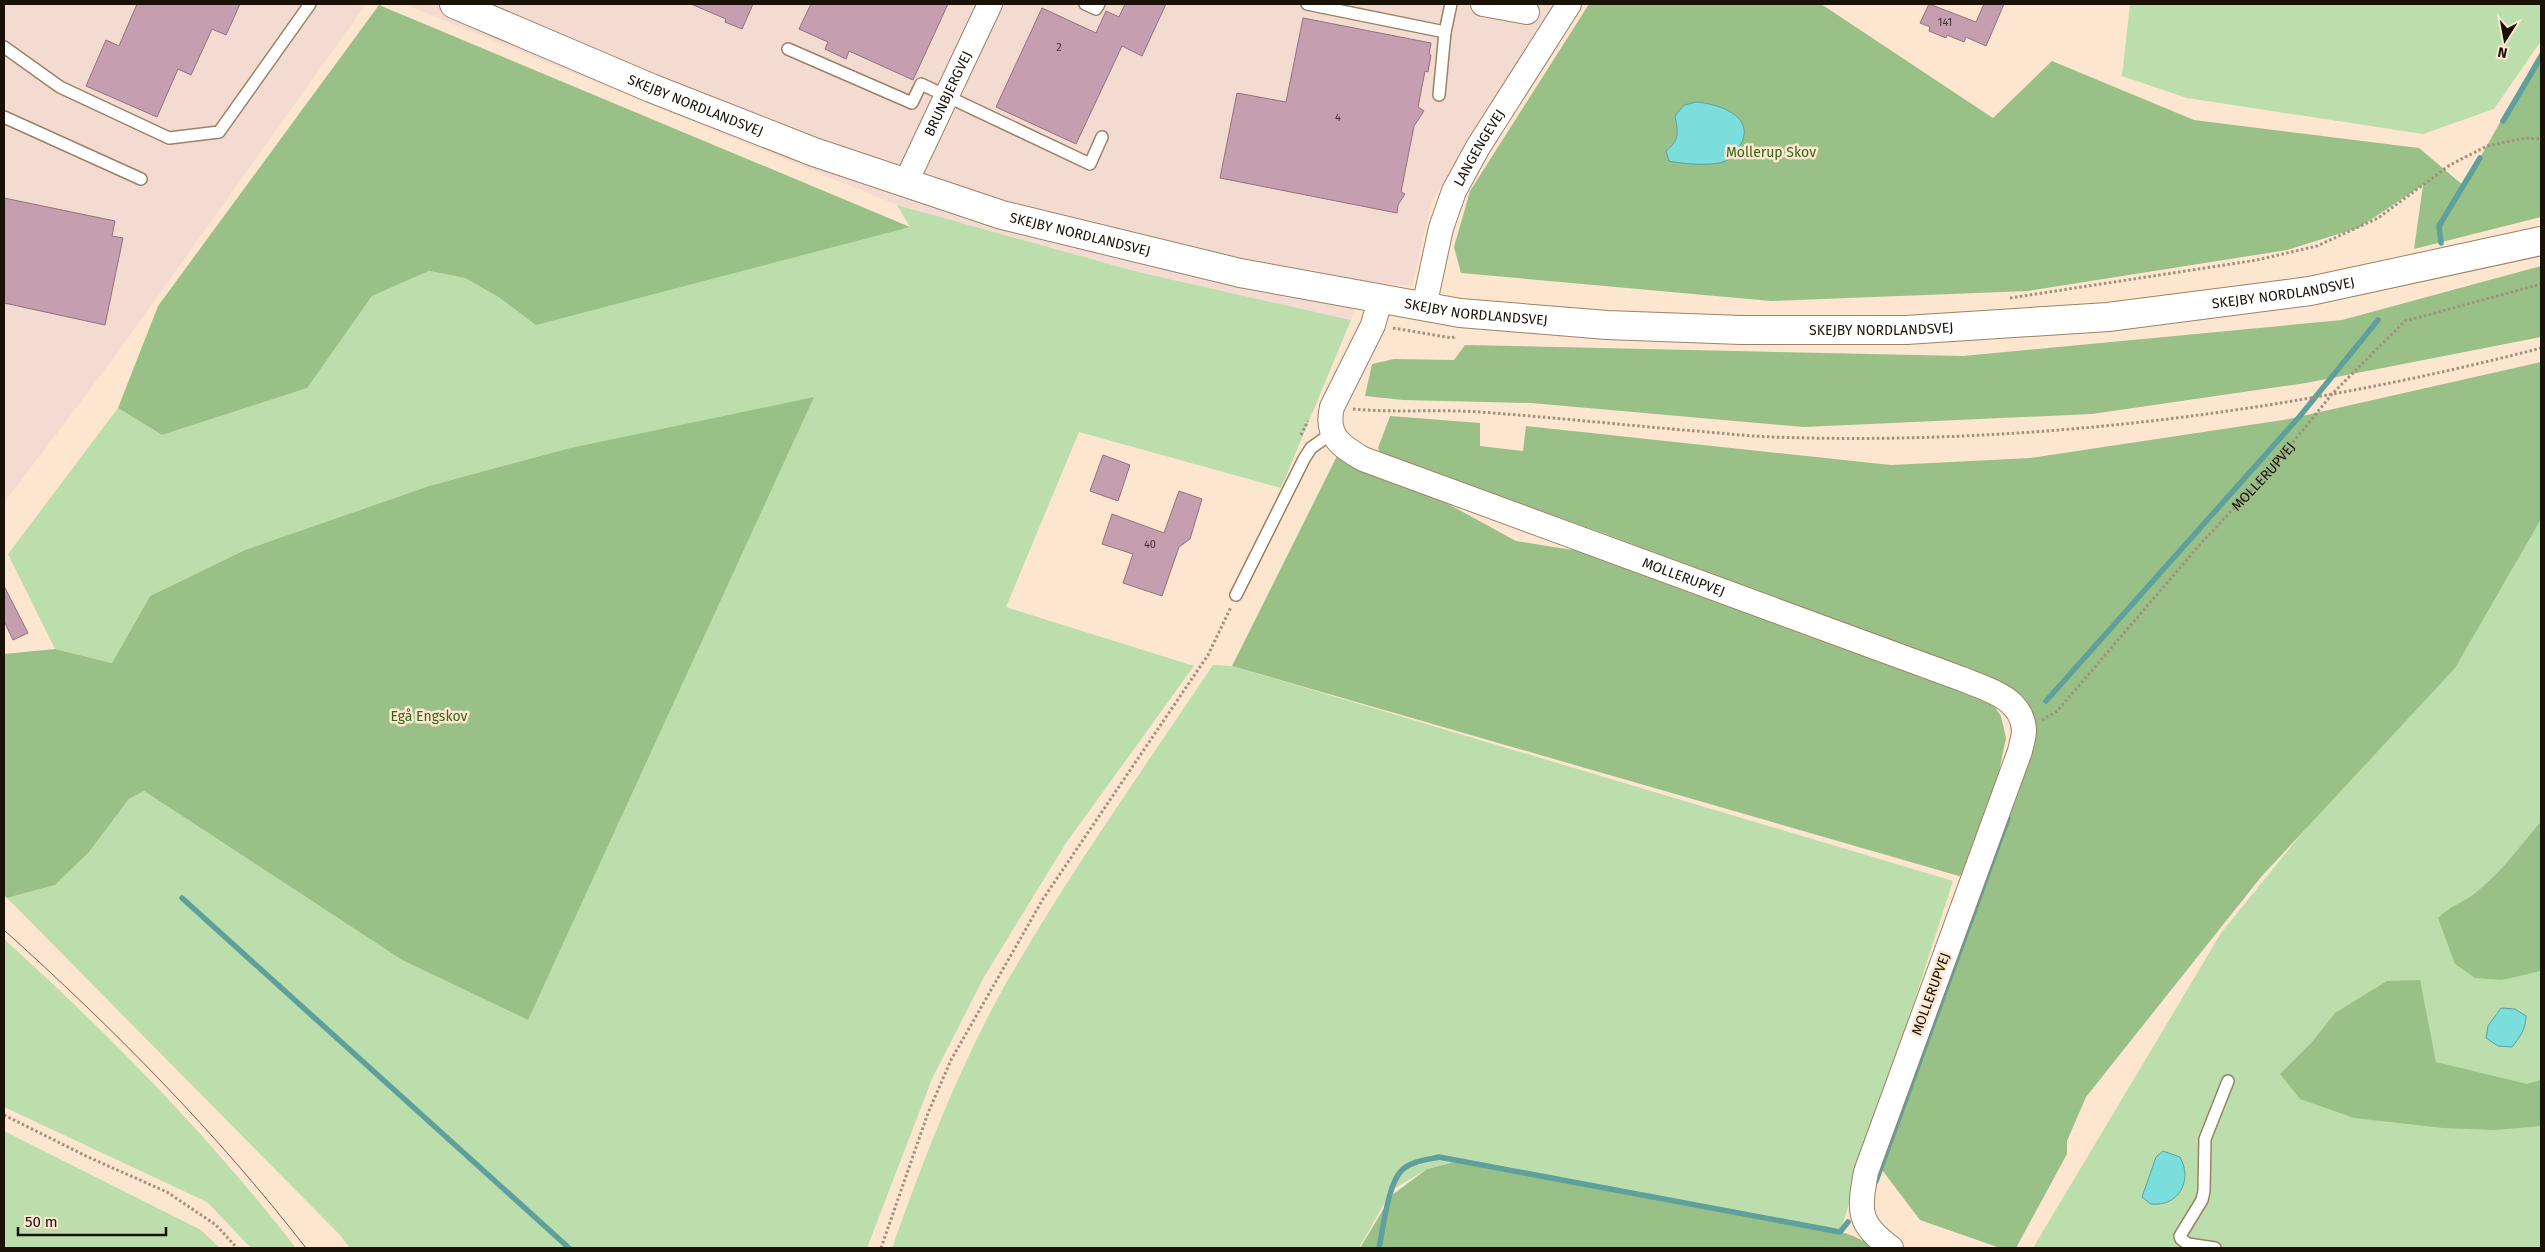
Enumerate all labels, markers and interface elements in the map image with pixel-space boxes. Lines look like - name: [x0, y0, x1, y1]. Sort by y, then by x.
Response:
- north arrow: [2480, 15, 2530, 65]
- house number: 141: [1938, 16, 1952, 29]
- house number: 2: [1056, 41, 1062, 54]
- text: N: [2496, 43, 2509, 62]
- street label: BRUNBJERGVEJ: [920, 48, 975, 139]
- street label: SKEJBY NORDLANDSVEJ: [625, 71, 766, 140]
- street label: LANGENGEVEJ: [1450, 106, 1508, 189]
- house number: 4: [1335, 111, 1341, 124]
- park label: Mollerup Skov: [1726, 144, 1816, 161]
- street label: SKEJBY NORDLANDSVEJ: [1008, 209, 1152, 259]
- street label: SKEJBY NORDLANDSVEJ: [2211, 273, 2356, 312]
- street label: SKEJBY NORDLANDSVEJ: [1403, 295, 1548, 329]
- street label: SKEJBY NORDLANDSVEJ: [1809, 318, 1954, 339]
- street label: MOLLERUPVEJ: [2228, 438, 2298, 514]
- house number: 40: [1144, 538, 1156, 551]
- street label: MOLLERUPVEJ: [1640, 554, 1727, 600]
- park label: Egå Engskov: [391, 708, 468, 725]
- street label: MOLLERUPVEJ: [1908, 950, 1954, 1038]
- scale bar: [18, 1204, 165, 1236]
- text: 50 m: [25, 1213, 58, 1231]

